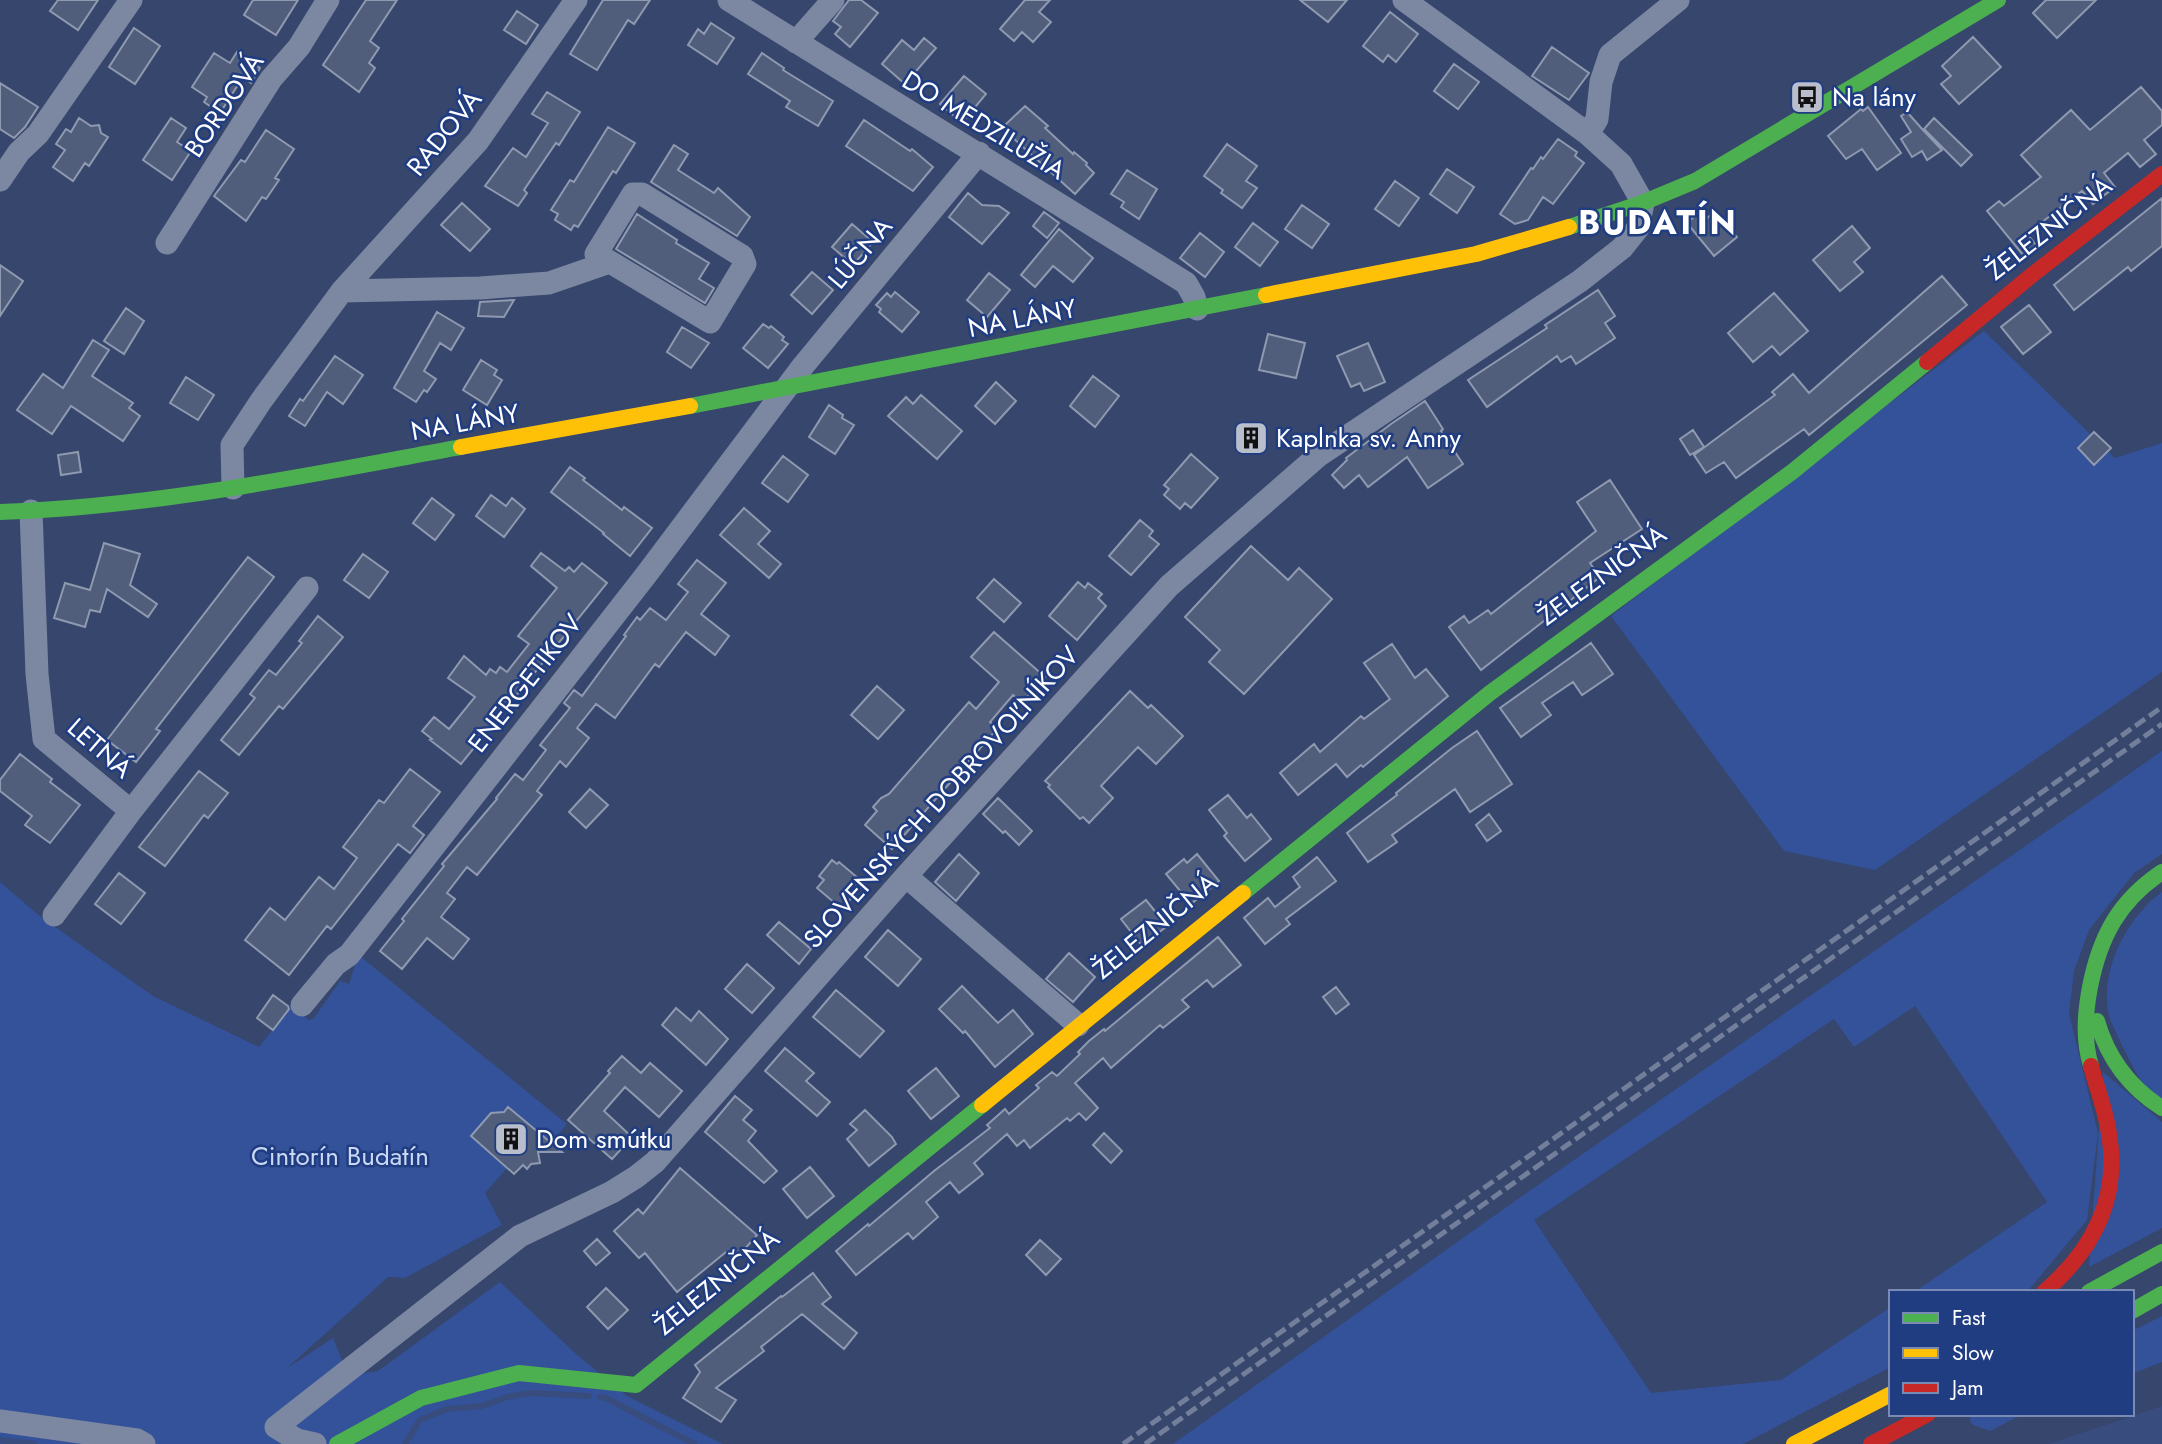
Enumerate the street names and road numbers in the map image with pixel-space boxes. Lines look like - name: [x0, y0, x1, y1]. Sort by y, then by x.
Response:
- street label: BORDOVÁ: [175, 44, 273, 165]
- street label: DO MEDZILUŽIA: [895, 61, 1074, 189]
- street label: RADOVÁ: [397, 81, 491, 184]
- street label: ŽELEZNIČNÁ: [1978, 166, 2121, 289]
- street label: LÚČNA: [819, 208, 902, 297]
- street label: NA LÁNY: [965, 289, 1080, 347]
- street label: NA LÁNY: [408, 394, 523, 450]
- street label: ŽELEZNIČNÁ: [1530, 515, 1675, 635]
- street label: ENERGETIKOV: [459, 605, 592, 760]
- street label: SLOVENSKÝCH DOBROVOĽNÍKOV: [794, 637, 1088, 957]
- street label: LETNÁ: [59, 709, 142, 788]
- street label: ŽELEZNIČNÁ: [1085, 863, 1226, 988]
- street label: ŽELEZNIČNÁ: [647, 1219, 788, 1344]

